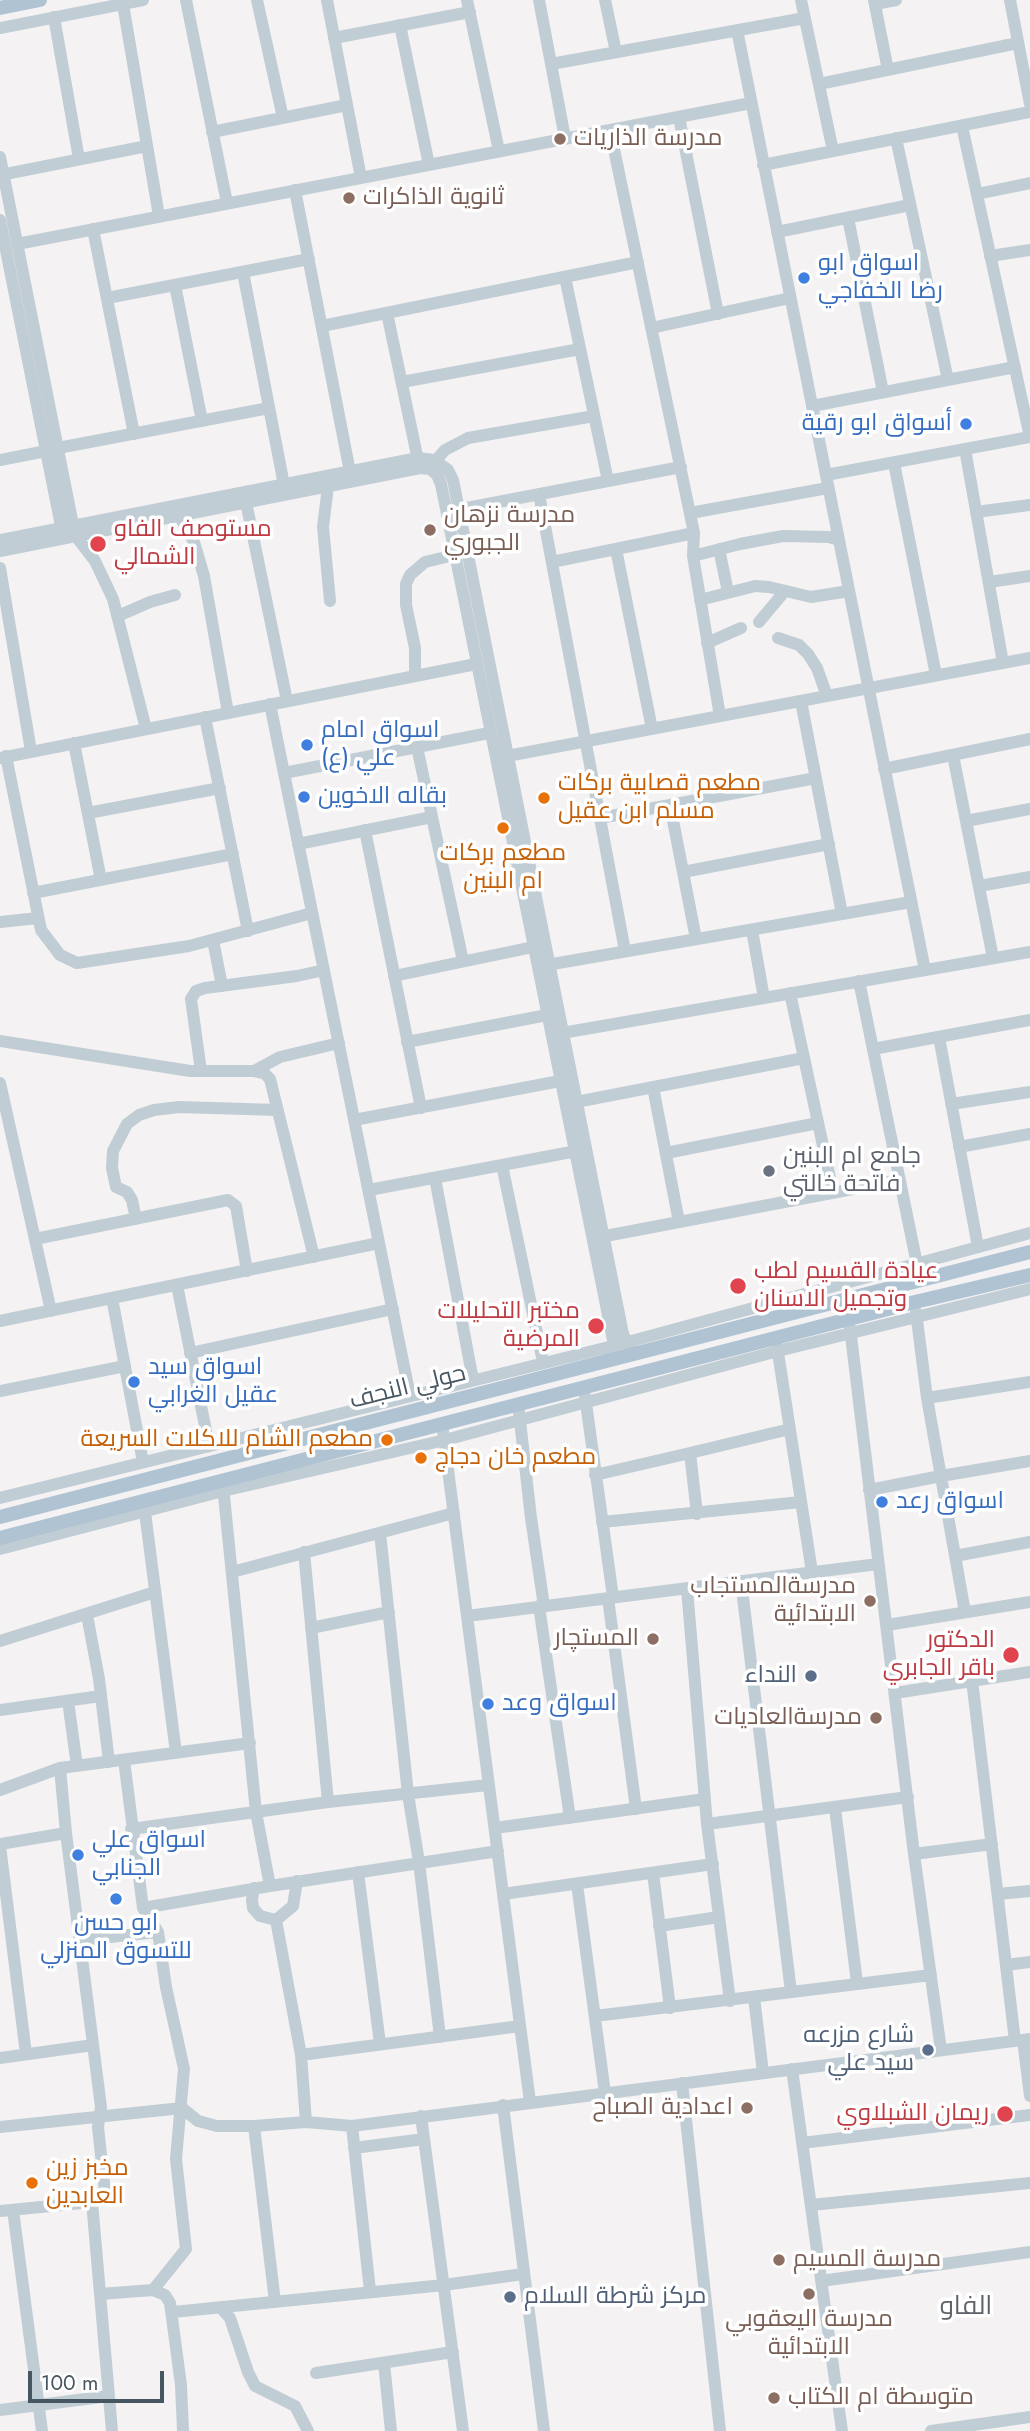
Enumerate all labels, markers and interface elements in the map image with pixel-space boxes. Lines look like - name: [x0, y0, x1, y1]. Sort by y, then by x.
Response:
- place label: مدرسة الذاريات: [574, 125, 723, 153]
- marker: مدرسة الذاريات: [552, 131, 568, 147]
- place label: ثانوية الذاكرات: [363, 184, 504, 212]
- marker: ثانوية الذاكرات: [341, 190, 357, 206]
- place label: اسواق ابو رضا الخفاجي: [818, 250, 943, 306]
- marker: اسواق ابو رضا الخفاجي: [796, 270, 812, 286]
- place label: أسواق ابو رقية: [802, 410, 952, 438]
- marker: أسواق ابو رقية: [958, 416, 974, 432]
- place label: مدرسة نزهان الجبوري: [444, 502, 575, 558]
- place label: مستوصف الفاو الشمالي: [114, 516, 272, 572]
- marker: مدرسة نزهان الجبوري: [422, 522, 438, 538]
- marker: مستوصف الفاو الشمالي: [88, 534, 108, 554]
- place label: اسواق امام علي (ع): [321, 717, 440, 773]
- marker: اسواق امام علي (ع): [299, 737, 315, 753]
- place label: مطعم قصابية بركات مسلم ابن عقيل: [558, 770, 761, 826]
- place label: بقاله الاخوين: [318, 783, 447, 811]
- marker: بقاله الاخوين: [296, 789, 312, 805]
- marker: مطعم قصابية بركات مسلم ابن عقيل: [536, 790, 552, 806]
- marker: مطعم بركات ام البنين: [495, 820, 511, 836]
- place label: مطعم بركات ام البنين: [440, 840, 566, 896]
- place label: جامع ام البنين فاتحة خالتي: [783, 1143, 921, 1199]
- marker: جامع ام البنين فاتحة خالتي: [761, 1163, 777, 1179]
- place label: عيادة القسيم لطب وتجميل الاسنان: [754, 1258, 938, 1314]
- marker: عيادة القسيم لطب وتجميل الاسنان: [728, 1276, 748, 1296]
- place label: مختبر التحليلات المرضية: [438, 1298, 580, 1354]
- marker: مختبر التحليلات المرضية: [586, 1316, 606, 1336]
- place label: اسواق سيد عقيل الغرابي: [148, 1354, 278, 1410]
- street label: حولي النجف: [347, 1360, 469, 1416]
- marker: اسواق سيد عقيل الغرابي: [126, 1374, 142, 1390]
- place label: مطعم الشام للاكلات السريعة: [80, 1426, 373, 1454]
- marker: مطعم الشام للاكلات السريعة: [379, 1432, 395, 1448]
- place label: مطعم خان دجاج: [435, 1444, 596, 1472]
- marker: مطعم خان دجاج: [413, 1450, 429, 1466]
- place label: اسواق رعد: [896, 1488, 1004, 1516]
- marker: اسواق رعد: [874, 1494, 890, 1510]
- place label: مدرسةالمستجاب الابتدائية: [690, 1573, 856, 1629]
- marker: مدرسةالمستجاب الابتدائية: [862, 1593, 878, 1609]
- place label: المستچار: [554, 1625, 639, 1653]
- place label: الدكتور باقر الجابري: [883, 1627, 995, 1683]
- marker: المستچار: [645, 1631, 661, 1647]
- marker: الدكتور باقر الجابري: [1001, 1645, 1021, 1665]
- place label: النداء: [745, 1662, 797, 1690]
- marker: النداء: [803, 1668, 819, 1684]
- place label: اسواق وعد: [502, 1690, 617, 1718]
- marker: اسواق وعد: [480, 1696, 496, 1712]
- place label: مدرسةالعاديات: [714, 1704, 862, 1732]
- marker: مدرسةالعاديات: [868, 1710, 884, 1726]
- place label: اسواق علي الجنابي: [92, 1827, 206, 1883]
- marker: اسواق علي الجنابي: [70, 1847, 86, 1863]
- marker: ابو حسن للتسوق المنزلي: [108, 1891, 124, 1907]
- place label: ابو حسن للتسوق المنزلي: [40, 1910, 192, 1966]
- place label: شارع مزرعه سيد علي: [803, 2022, 914, 2078]
- marker: شارع مزرعه سيد علي: [920, 2042, 936, 2058]
- place label: اعدادية الصباح: [592, 2094, 733, 2122]
- marker: اعدادية الصباح: [739, 2100, 755, 2116]
- place label: ريمان الشبلاوي: [836, 2100, 989, 2128]
- marker: ريمان الشبلاوي: [995, 2104, 1015, 2124]
- place label: مخبز زين العابدين: [46, 2155, 129, 2211]
- marker: مخبز زين العابدين: [24, 2175, 40, 2191]
- place label: مدرسة المسيم: [793, 2246, 941, 2274]
- marker: مدرسة المسيم: [771, 2252, 787, 2268]
- place label: مركز شرطة السلام: [524, 2283, 706, 2311]
- marker: مدرسة اليعقوبي الابتدائية: [801, 2286, 817, 2302]
- marker: مركز شرطة السلام: [502, 2289, 518, 2305]
- district label: الفاو: [940, 2292, 992, 2324]
- place label: مدرسة اليعقوبي الابتدائية: [725, 2306, 893, 2362]
- scale bar: [32, 2358, 168, 2402]
- text: 100 m: [41, 2368, 98, 2398]
- place label: متوسطة ام الكتاب: [788, 2384, 974, 2412]
- marker: متوسطة ام الكتاب: [766, 2390, 782, 2406]

